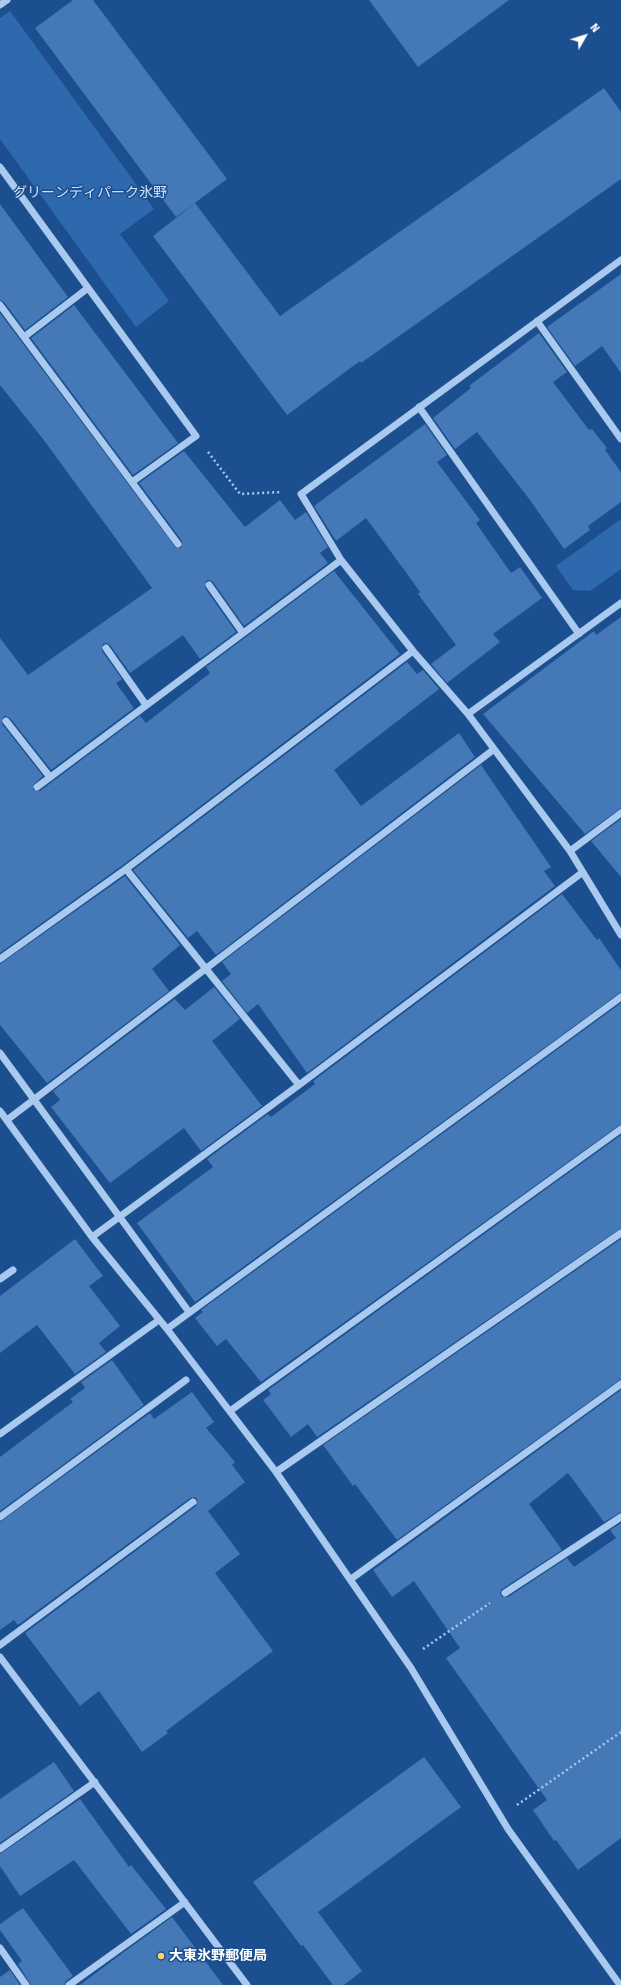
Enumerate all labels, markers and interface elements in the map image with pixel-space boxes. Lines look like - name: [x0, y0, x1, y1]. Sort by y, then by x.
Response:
- north arrow: [565, 16, 605, 56]
- text: N: [587, 21, 602, 35]
- park label: グリーンディパーク氷野: [13, 185, 167, 201]
- place label: 大東氷野郵便局: [169, 1948, 267, 1964]
- marker: 大東氷野郵便局: [156, 1951, 166, 1961]

